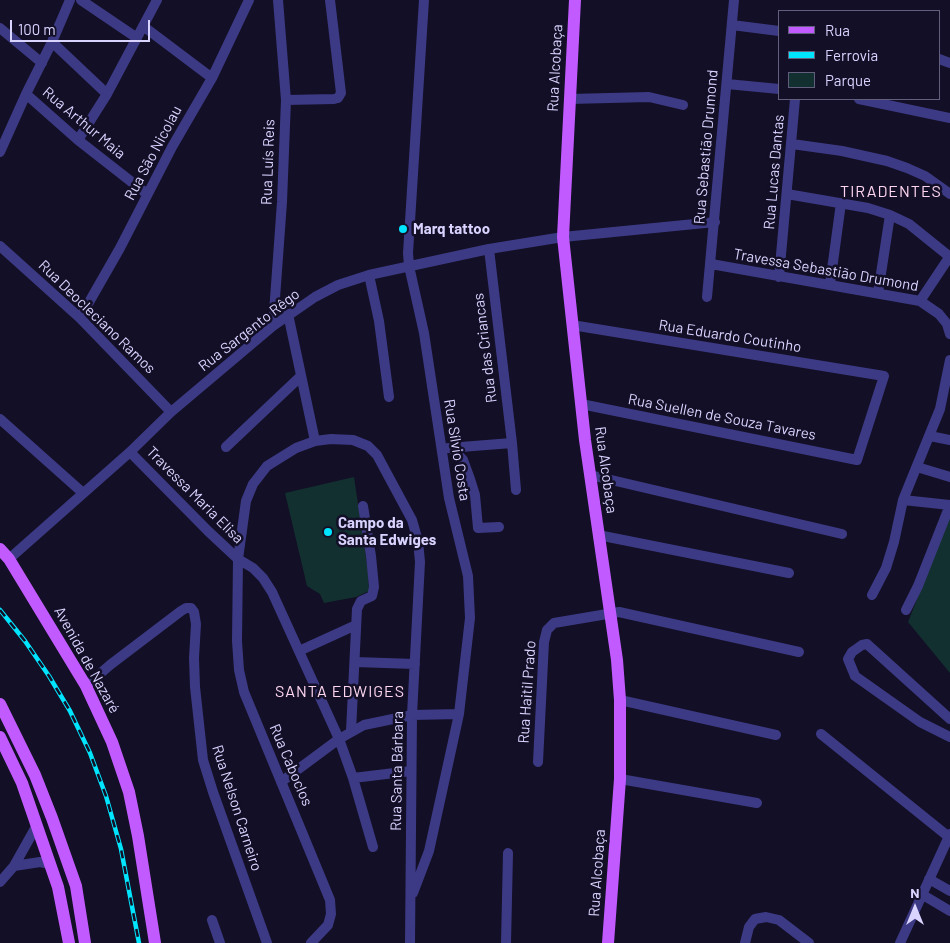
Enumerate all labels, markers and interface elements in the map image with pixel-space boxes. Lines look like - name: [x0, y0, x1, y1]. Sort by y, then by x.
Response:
- scale bar: [12, 10, 152, 42]
- legend: [778, 10, 940, 100]
- text: 100 m: [18, 20, 56, 38]
- text: Rua: [825, 21, 850, 39]
- street label: Rua Alcobaça: [544, 24, 566, 112]
- text: Ferrovia: [825, 46, 878, 64]
- street label: Rua Sebastião Drumond: [690, 69, 722, 225]
- text: Parque: [825, 71, 871, 89]
- street label: Rua Arthur Maia: [39, 83, 129, 163]
- street label: Rua São Nicolau: [121, 103, 185, 203]
- street label: Rua Lucas Dantas: [760, 114, 788, 230]
- street label: Rua Luís Reis: [258, 119, 278, 205]
- district label: TIRADENTES: [839, 182, 943, 202]
- place label: Marq tattoo: [413, 220, 490, 238]
- marker: Marq tattoo: [397, 223, 409, 235]
- street label: Travessa Sebastião Drumond: [732, 245, 920, 295]
- street label: Rua Deocleciano Ramos: [35, 256, 159, 378]
- street label: Rua Sargento Rêgo: [195, 285, 303, 375]
- street label: Rua das Criancas: [469, 292, 501, 404]
- street label: Rua Eduardo Coutinho: [657, 316, 803, 356]
- street label: Rua Suellen de Souza Tavares: [626, 390, 818, 444]
- street label: Rua Sílvio Costa: [440, 398, 474, 502]
- street label: Rua Alcobaça: [591, 425, 621, 515]
- street label: Travessa Maria Elisa: [143, 443, 247, 547]
- place label: Campo da Santa Edwiges: [338, 514, 436, 549]
- marker: Campo da Santa Edwiges: [322, 526, 334, 538]
- street label: Avenida de Nazaré: [50, 604, 124, 716]
- street label: Rua Haitil Prado: [514, 640, 540, 744]
- district label: SANTA EDWIGES: [273, 682, 407, 702]
- street label: Rua Santa Bárbara: [387, 711, 407, 831]
- street label: Rua Caboclos: [266, 721, 316, 809]
- street label: Rua Nelson Carneiro: [208, 743, 266, 873]
- street label: Rua Alcobaça: [585, 829, 609, 917]
- north arrow: [890, 883, 940, 933]
- text: N: [910, 884, 920, 901]

